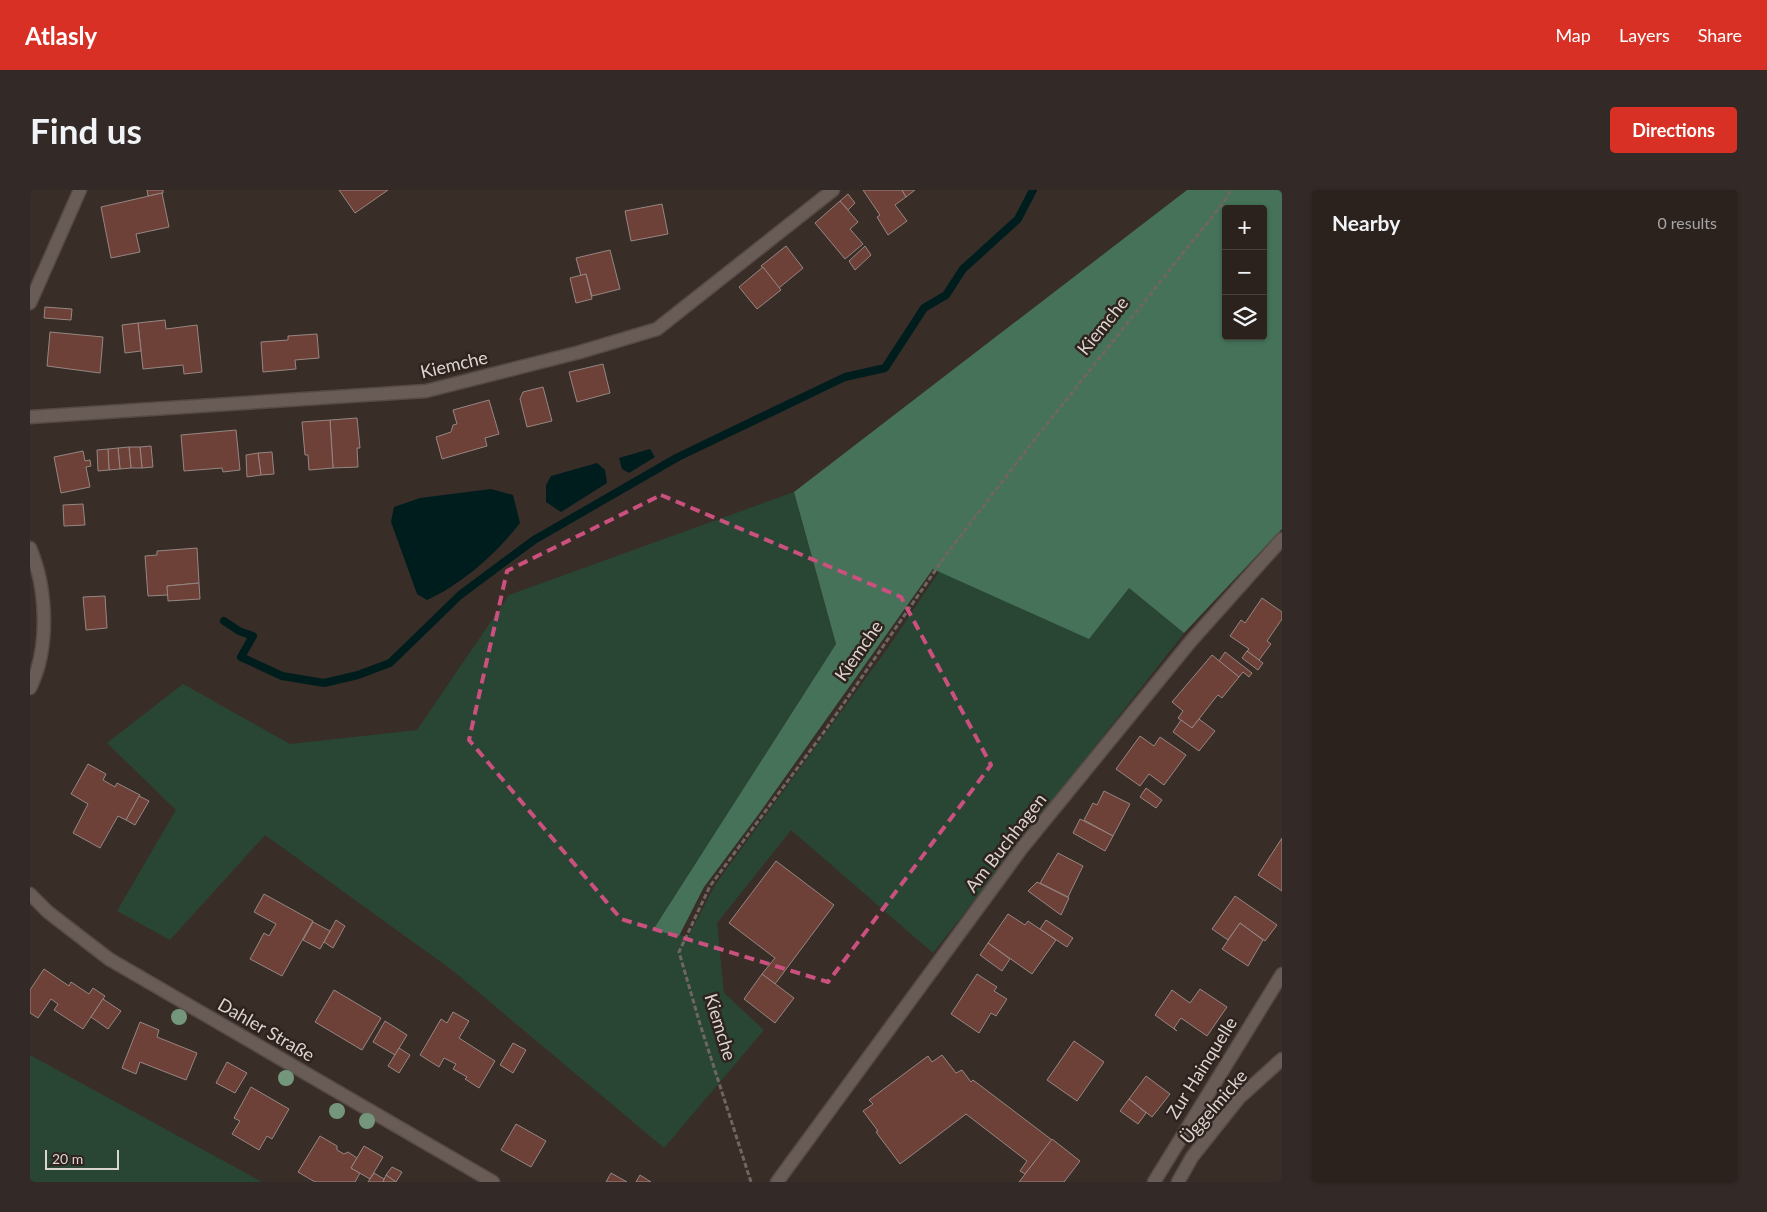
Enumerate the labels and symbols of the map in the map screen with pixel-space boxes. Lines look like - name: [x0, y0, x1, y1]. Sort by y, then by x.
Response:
- street label: Kiemche: [1072, 292, 1132, 359]
- street label: Kiemche: [418, 346, 490, 382]
- street label: Kiemche: [829, 616, 887, 685]
- street label: Am Buchhagen: [960, 789, 1051, 896]
- street label: Kiemche: [700, 991, 742, 1063]
- street label: Dahler Straße: [214, 993, 319, 1066]
- street label: Zur Hainquelle: [1161, 1013, 1241, 1122]
- street label: Üggelmicke: [1175, 1065, 1251, 1148]
- scale bar: [45, 1147, 119, 1170]

